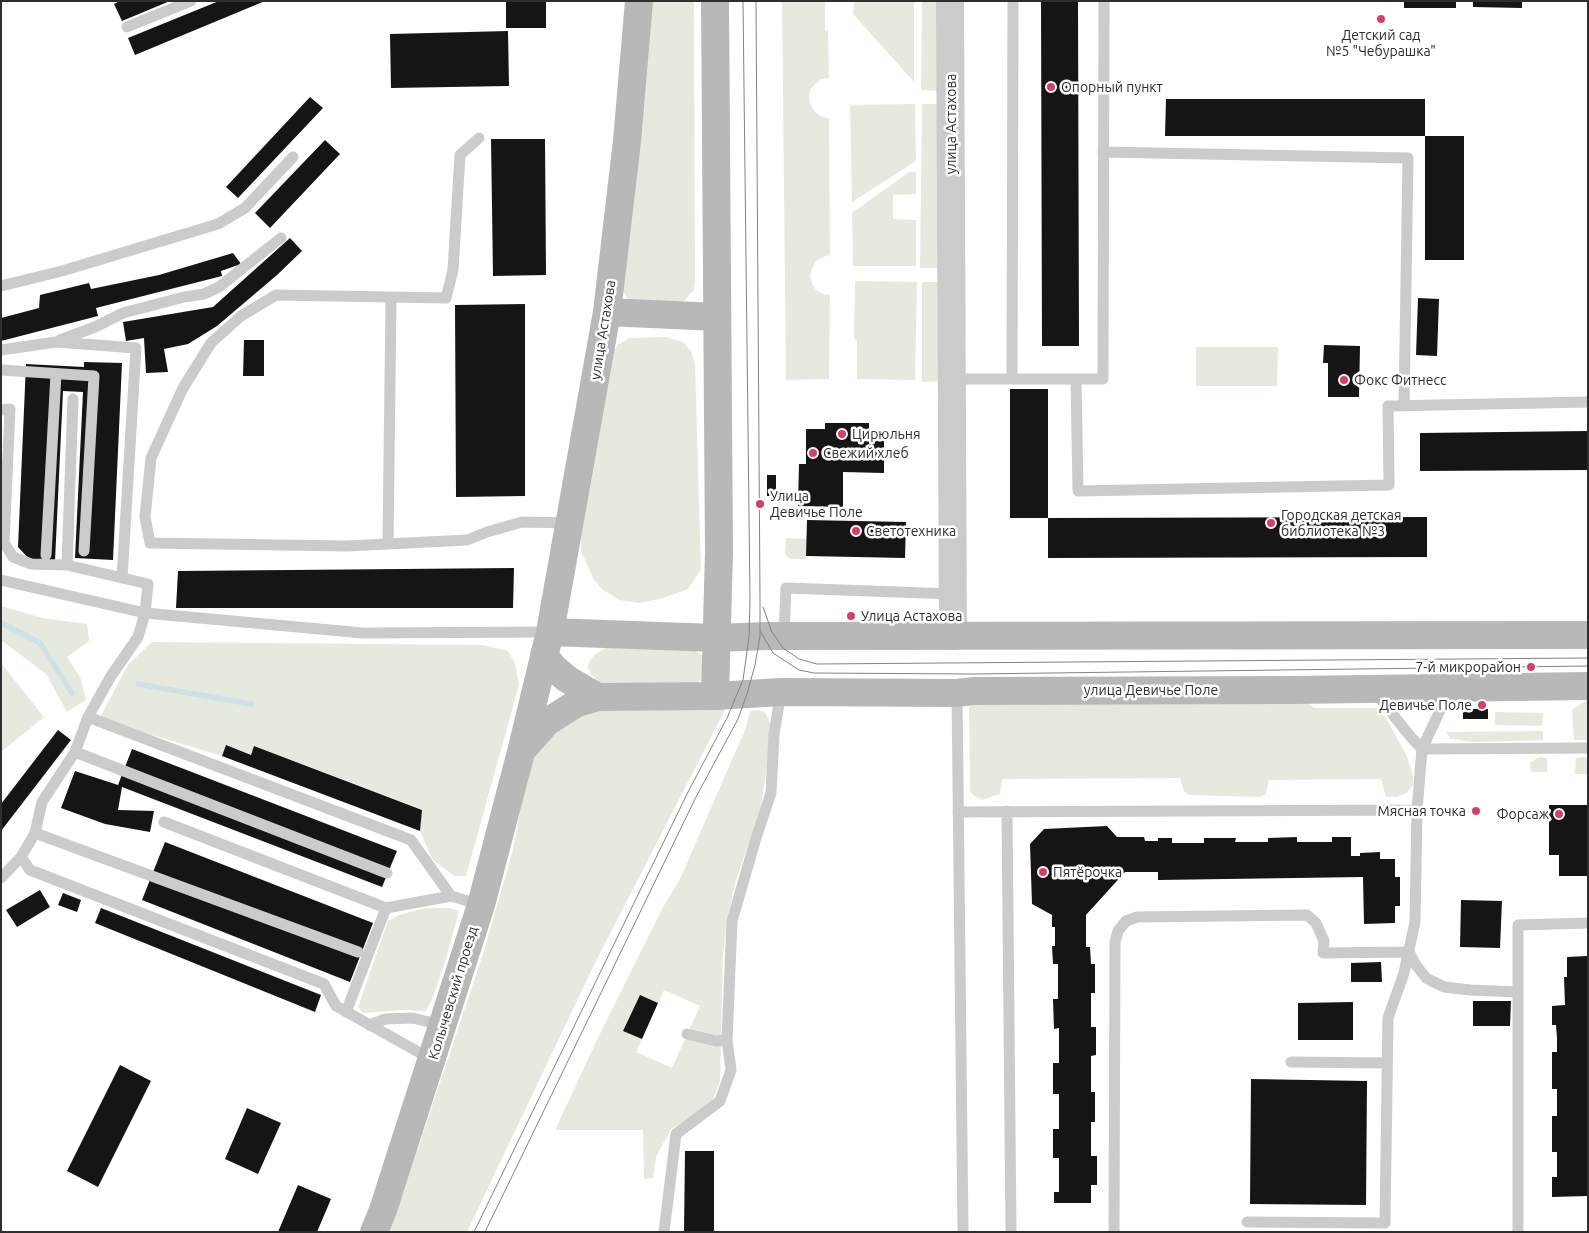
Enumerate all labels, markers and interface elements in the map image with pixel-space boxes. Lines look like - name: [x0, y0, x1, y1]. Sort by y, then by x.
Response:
- marker: Детский сад №5 "Чебурашка": [1375, 13, 1387, 25]
- place label: Детский сад №5 "Чебурашка": [1326, 27, 1436, 59]
- street label: улица Астахова: [943, 74, 959, 174]
- place label: Опорный пункт: [1061, 79, 1163, 95]
- marker: Опорный пункт: [1045, 81, 1057, 93]
- street label: улица Астахова: [587, 279, 619, 381]
- place label: Фокс Фитнесс: [1354, 372, 1446, 388]
- marker: Фокс Фитнесс: [1338, 374, 1350, 386]
- place label: Цирюльня: [852, 426, 921, 442]
- marker: Цирюльня: [836, 428, 848, 440]
- place label: Свежий хлеб: [823, 445, 909, 461]
- marker: Свежий хлеб: [807, 447, 819, 459]
- place label: Улица Девичье Поле: [770, 488, 863, 520]
- marker: Улица Девичье Поле: [754, 498, 766, 510]
- place label: Городская детская библиотека №3: [1281, 507, 1402, 540]
- marker: Городская детская библиотека №3: [1265, 517, 1277, 529]
- place label: Светотехника: [866, 523, 956, 539]
- marker: Светотехника: [850, 525, 862, 537]
- place label: Улица Астахова: [861, 608, 962, 624]
- marker: Улица Астахова: [845, 610, 857, 622]
- place label: 7-й микрорайон: [1415, 659, 1521, 675]
- marker: 7-й микрорайон: [1525, 661, 1537, 673]
- street label: улица Девичье Поле: [1084, 682, 1218, 698]
- place label: Девичье Поле: [1379, 697, 1472, 713]
- marker: Девичье Поле: [1476, 699, 1488, 711]
- place label: Мясная точка: [1378, 803, 1466, 819]
- marker: Мясная точка: [1470, 805, 1482, 817]
- place label: Форсаж: [1496, 806, 1549, 822]
- marker: Форсаж: [1553, 808, 1565, 820]
- place label: Пятёрочка: [1053, 864, 1122, 880]
- marker: Пятёрочка: [1037, 866, 1049, 878]
- street label: Колычевский проезд: [425, 924, 481, 1062]

